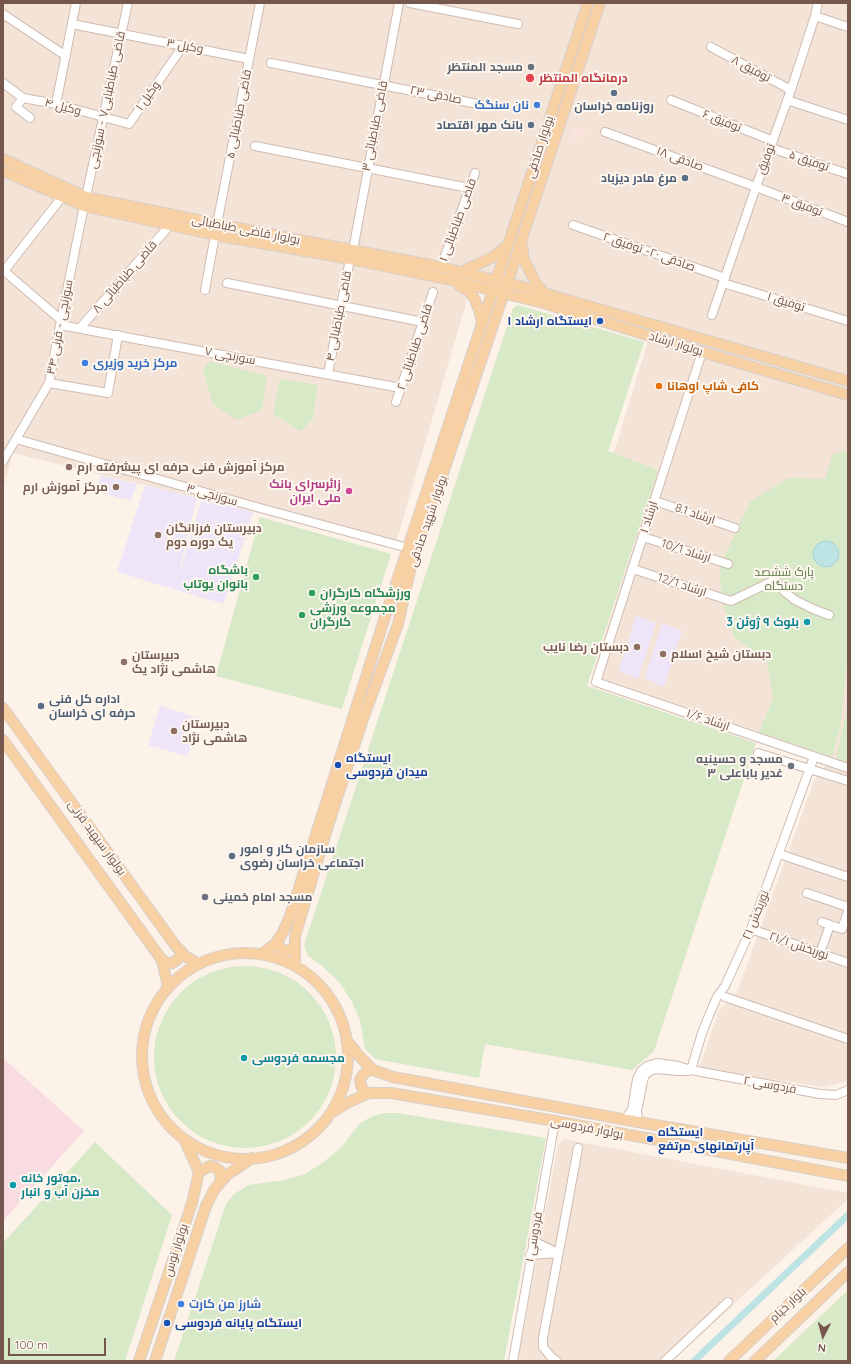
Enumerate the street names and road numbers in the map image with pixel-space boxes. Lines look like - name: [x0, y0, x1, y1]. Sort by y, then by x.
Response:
- street label: قاضی طباطبایی۷ - سوزنچی: [85, 30, 129, 170]
- street label: وکيل ۳: [165, 35, 205, 57]
- street label: توفیق ۸: [729, 53, 773, 85]
- street label: قاضی طباطبائی ۵: [223, 68, 255, 160]
- street label: وکيل ۱: [133, 78, 163, 114]
- street label: قاضی طباطبائی ۳: [359, 80, 391, 172]
- street label: صادقی ۲۳: [409, 83, 463, 107]
- street label: وکيل ۴: [43, 96, 83, 118]
- street label: توفیق ۶: [700, 107, 744, 135]
- street label: بولوار صادقی: [523, 114, 557, 180]
- street label: توفیق: [754, 142, 778, 176]
- street label: صادقی ۱۸: [654, 144, 706, 174]
- street label: توفیق ۵: [787, 147, 831, 175]
- street label: قاضی طباطبائی ۱: [436, 177, 480, 263]
- street label: توفیق ۳: [779, 191, 825, 219]
- street label: بولوار قاضی طباطبائی: [190, 212, 302, 248]
- street label: صادقی ۲۰- توفیق ۲: [601, 229, 697, 275]
- street label: قاضی طباطبائی ۸: [90, 238, 160, 316]
- street label: قاضی طباطبائی ۴: [323, 270, 355, 362]
- street label: سوزنچی - قرنی ۳۴: [44, 278, 76, 376]
- street label: توفیق ۱: [765, 289, 807, 315]
- street label: قاضی طباطبائی ۲: [394, 302, 436, 392]
- street label: بولوار ارشاد: [647, 329, 705, 359]
- street label: سوزنچی ۷: [203, 344, 257, 368]
- street label: بولوار شهید صادقی: [406, 473, 450, 569]
- street label: سوزنچی ۳: [185, 481, 239, 509]
- street label: ارشاد ۱: [637, 499, 661, 535]
- street label: ارشاد 8.1: [673, 500, 717, 528]
- street label: ارشاد 10/1: [659, 536, 713, 566]
- street label: ارشاد 12/1: [656, 570, 708, 600]
- street label: ارشاد ۱/۶: [685, 706, 731, 734]
- street label: بولوار سپهبد قرنی: [65, 798, 129, 878]
- street label: نوربخش ۲۱: [740, 888, 772, 942]
- street label: نوربخش ۲۱/۱: [767, 929, 831, 963]
- street label: فردوسی ۲: [742, 1073, 798, 1097]
- street label: بولوار فردوسی: [549, 1114, 625, 1142]
- street label: فردوسی ۱: [523, 1211, 545, 1263]
- street label: بولوار توس: [161, 1222, 191, 1278]
- street label: بلوار خیام: [767, 1284, 809, 1326]

